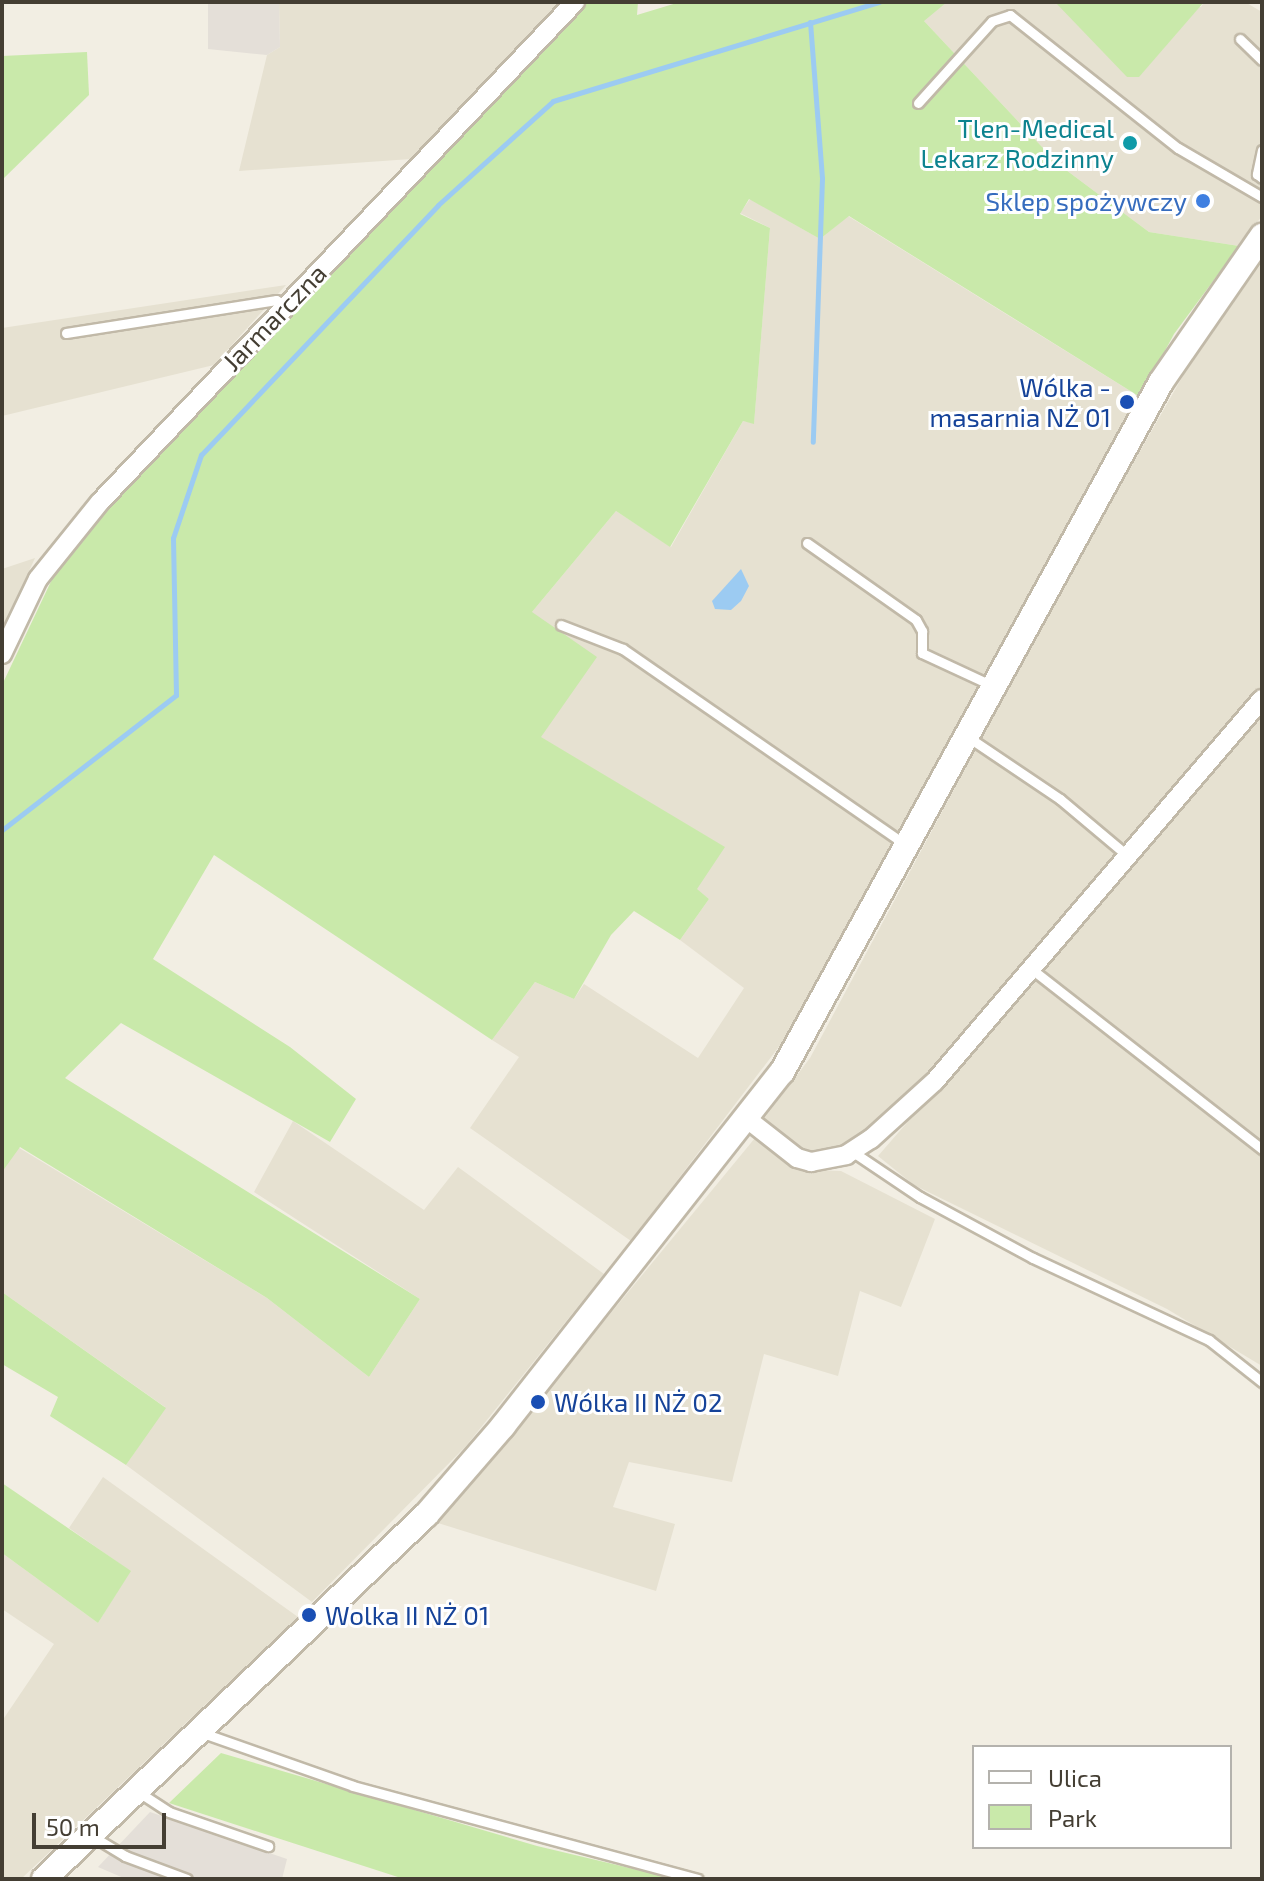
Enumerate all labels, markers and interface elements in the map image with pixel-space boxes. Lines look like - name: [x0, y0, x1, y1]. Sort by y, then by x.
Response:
- place label: Tlen-Medical Lekarz Rodzinny: [920, 112, 1114, 174]
- marker: Tlen-Medical Lekarz Rodzinny: [1121, 134, 1139, 152]
- place label: Sklep spożywczy: [986, 185, 1187, 217]
- marker: Sklep spożywczy: [1194, 192, 1212, 210]
- street label: Jarmarczna: [216, 257, 332, 377]
- place label: Wólka - masarnia NŻ 01: [930, 371, 1111, 432]
- marker: Wólka - masarnia NŻ 01: [1118, 393, 1136, 411]
- place label: Wólka II NŻ 02: [554, 1386, 723, 1418]
- marker: Wólka II NŻ 02: [529, 1393, 547, 1411]
- place label: Wolka II NŻ 01: [325, 1599, 489, 1631]
- marker: Wolka II NŻ 01: [300, 1606, 318, 1624]
- legend: [972, 1745, 1232, 1849]
- text: Ulica: [1048, 1763, 1102, 1792]
- scale bar: [36, 1797, 170, 1847]
- text: Park: [1048, 1803, 1097, 1832]
- text: 50 m: [46, 1812, 100, 1841]

